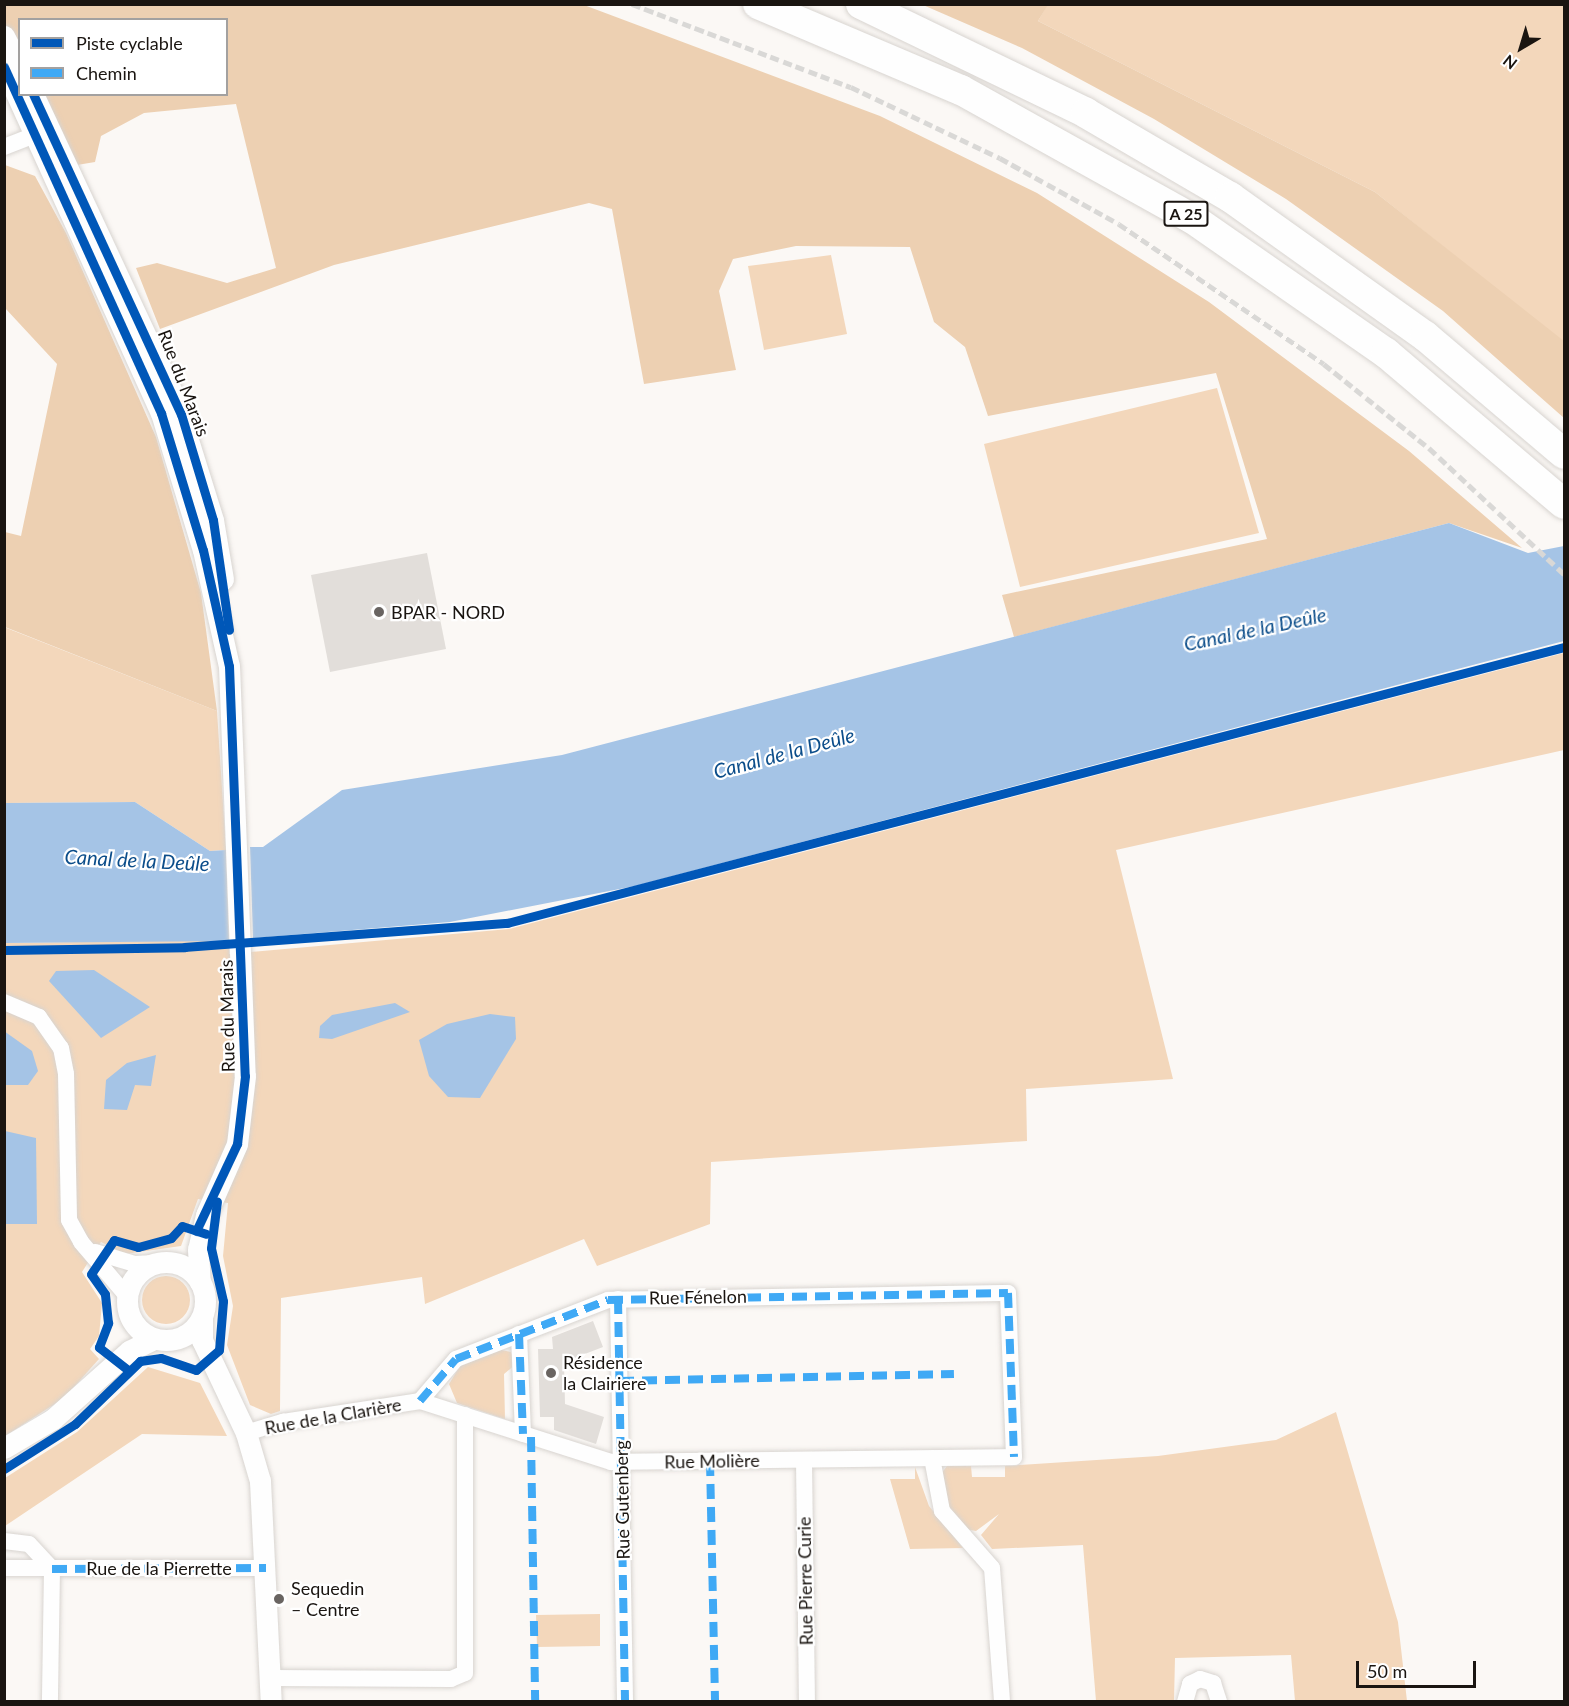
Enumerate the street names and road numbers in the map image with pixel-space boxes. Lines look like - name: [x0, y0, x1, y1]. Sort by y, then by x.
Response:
- road number: A 25: [1162, 201, 1210, 227]
- street label: Rue du Marais: [154, 327, 214, 439]
- street label: Rue du Marais: [215, 960, 239, 1072]
- street label: Rue Fénelon: [649, 1285, 747, 1309]
- street label: Rue de la Clarière: [263, 1393, 403, 1439]
- street label: Rue Gutenberg: [610, 1440, 634, 1560]
- street label: Rue Molière: [664, 1449, 760, 1473]
- street label: Rue Pierre Curie: [793, 1516, 817, 1646]
- street label: Rue de la Pierrette: [86, 1557, 232, 1579]

